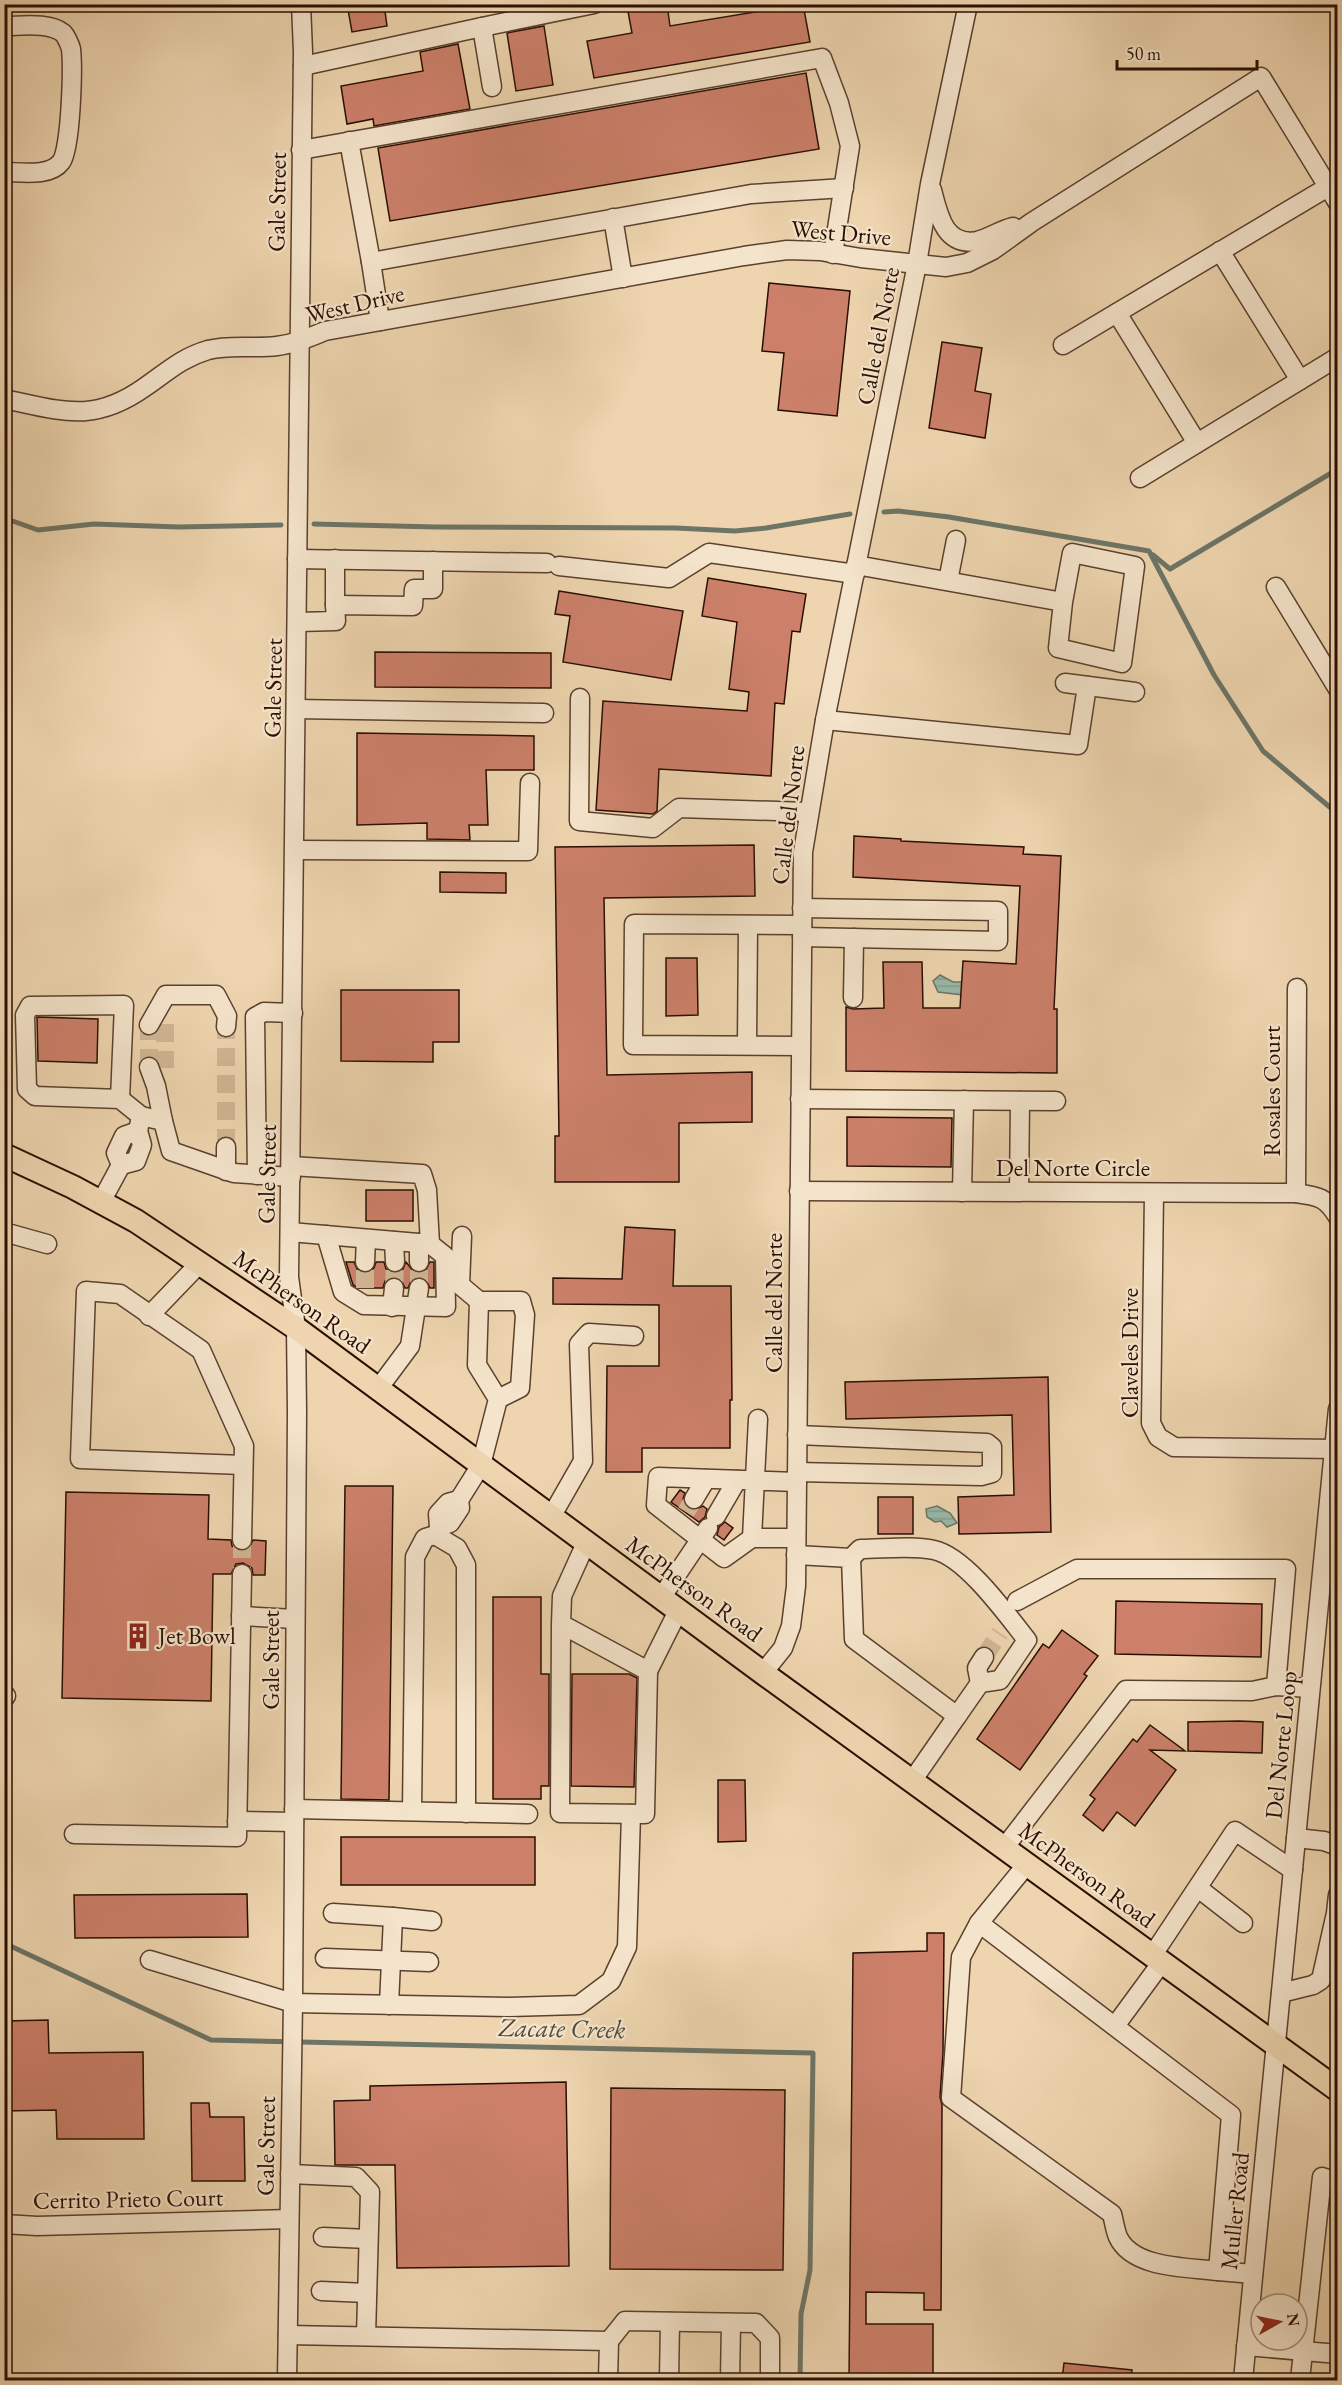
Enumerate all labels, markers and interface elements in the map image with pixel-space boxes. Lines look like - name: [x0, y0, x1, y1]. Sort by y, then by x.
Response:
- scale bar: [1117, 33, 1256, 71]
- text: 50 m: [1126, 42, 1161, 65]
- street label: Gale Street: [260, 151, 293, 252]
- street label: West Drive: [790, 213, 892, 252]
- street label: Calle del Norte: [849, 264, 906, 408]
- street label: West Drive: [303, 277, 407, 330]
- street label: Gale Street: [256, 637, 289, 738]
- street label: Calle del Norte: [764, 743, 811, 886]
- street label: Rosales Court: [1256, 1025, 1287, 1157]
- street label: Gale Street: [250, 1123, 283, 1224]
- street label: Del Norte Circle: [996, 1152, 1150, 1183]
- street label: Calle del Norte: [758, 1233, 789, 1373]
- street label: McPherson Road: [227, 1243, 378, 1361]
- street label: Claveles Drive: [1114, 1288, 1145, 1418]
- street label: McPherson Road: [620, 1529, 769, 1649]
- street label: Gale Street: [255, 1610, 286, 1710]
- place label: Jet Bowl: [156, 1620, 236, 1651]
- building icon: Jet Bowl: [123, 1621, 153, 1651]
- street label: Del Norte Loop: [1257, 1669, 1304, 1821]
- street label: McPherson Road: [1013, 1815, 1162, 1935]
- water label: Zacate Creek: [497, 2010, 626, 2046]
- street label: Gale Street: [249, 2095, 282, 2196]
- street label: Muller Road: [1213, 2150, 1256, 2271]
- street label: Cerrito Prieto Court: [33, 2181, 224, 2216]
- north arrow: [1249, 2292, 1309, 2352]
- text: N: [1282, 2312, 1305, 2328]

